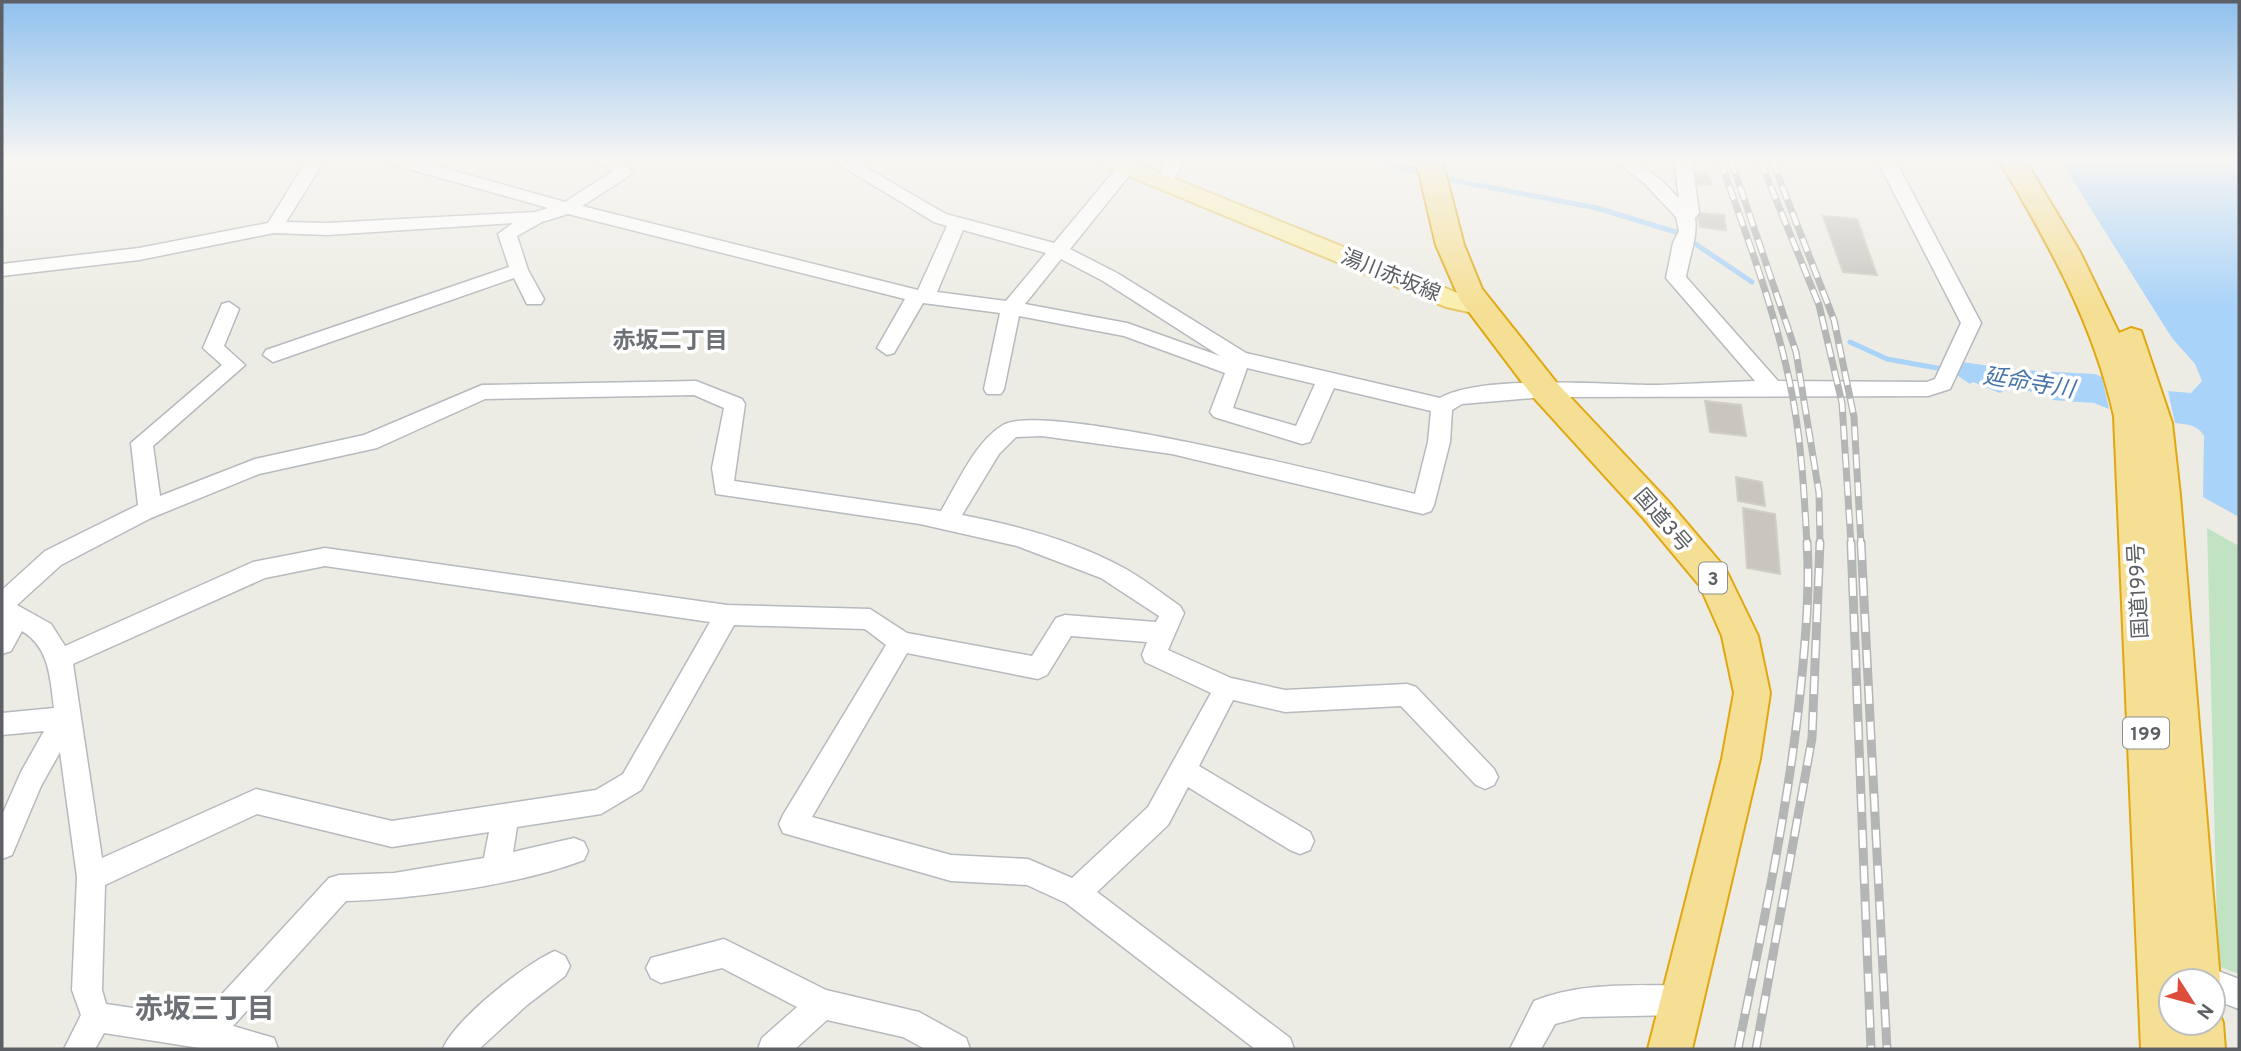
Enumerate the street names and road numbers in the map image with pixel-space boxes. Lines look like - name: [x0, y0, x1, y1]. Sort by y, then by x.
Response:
- street label: 湯川赤坂線: [1337, 244, 1444, 309]
- street label: 国道3号: [1627, 484, 1697, 558]
- street label: 国道199号: [2124, 542, 2155, 640]
- road number: 3: [1699, 562, 1727, 594]
- road number: 199: [2123, 718, 2169, 748]

